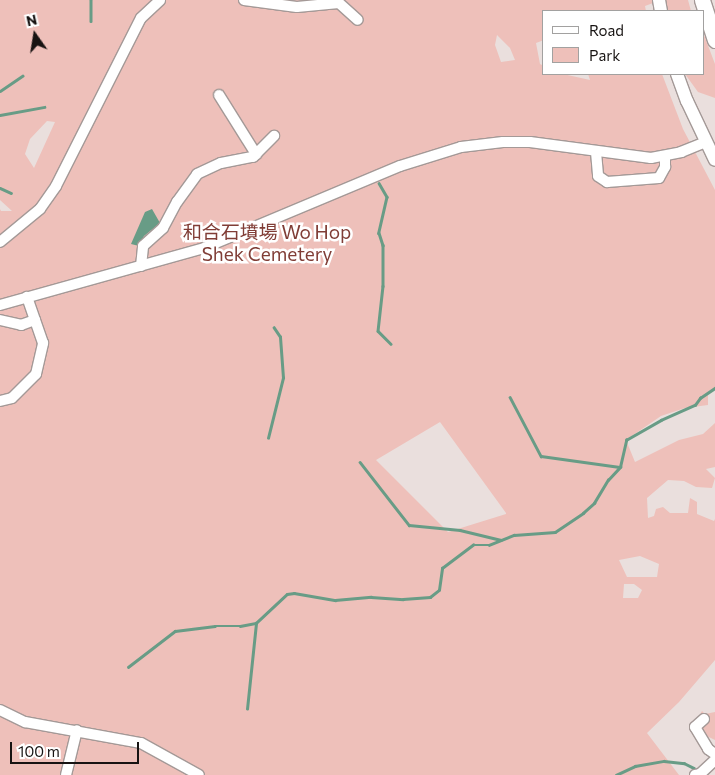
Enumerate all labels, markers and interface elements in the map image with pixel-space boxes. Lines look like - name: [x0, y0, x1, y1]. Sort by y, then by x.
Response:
- north arrow: [10, 10, 60, 60]
- text: N: [24, 10, 39, 29]
- legend: [542, 10, 705, 75]
- text: Road: [589, 21, 624, 39]
- text: Park: [589, 46, 620, 64]
- park label: 和合石墳場 Wo Hop Shek Cemetery: [183, 221, 351, 265]
- scale bar: [12, 732, 141, 764]
- text: 100 m: [18, 742, 60, 760]

